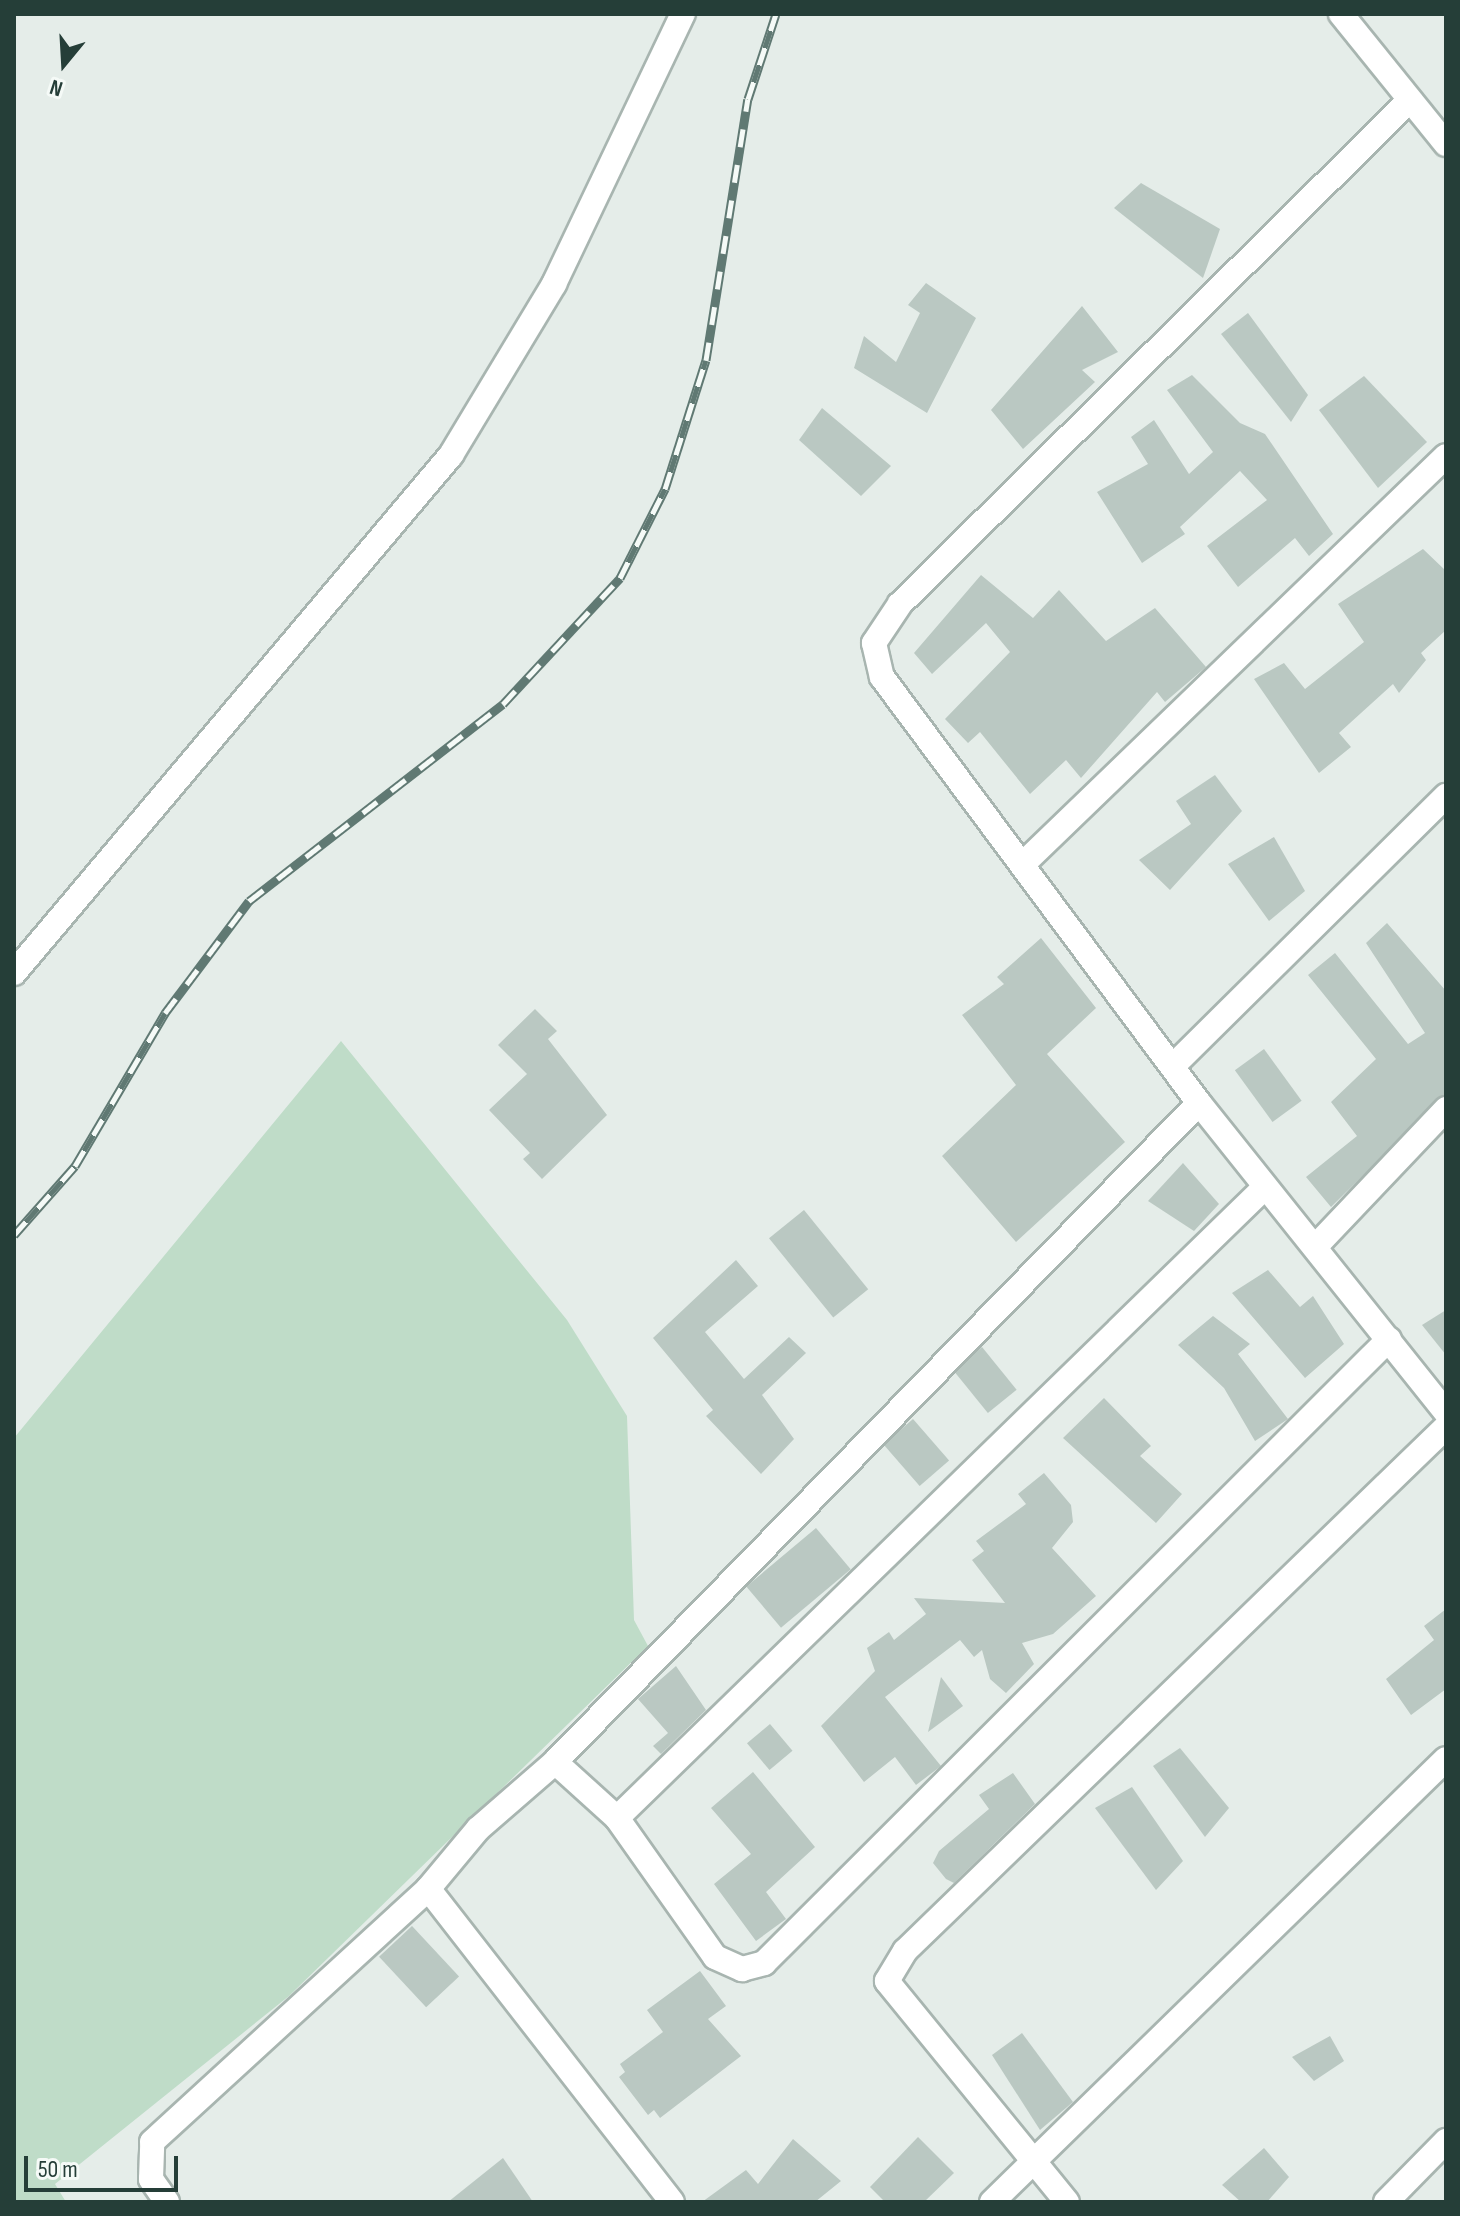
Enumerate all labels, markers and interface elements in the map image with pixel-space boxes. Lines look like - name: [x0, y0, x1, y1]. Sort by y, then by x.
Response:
- north arrow: [24, 24, 104, 104]
- text: N: [47, 73, 66, 102]
- scale bar: [28, 2140, 182, 2190]
- text: 50 m: [38, 2155, 78, 2184]

